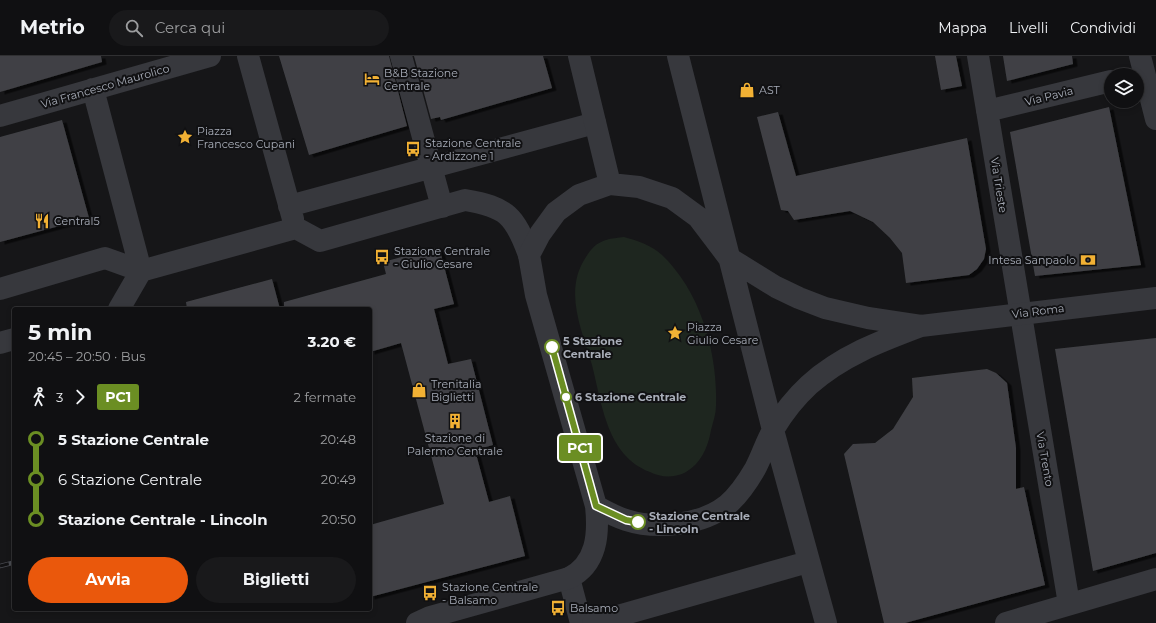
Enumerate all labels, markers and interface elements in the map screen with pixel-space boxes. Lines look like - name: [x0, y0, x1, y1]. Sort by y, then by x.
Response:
- search box: [109, 10, 389, 46]
- text: Metrio: [20, 16, 85, 39]
- icon: search: [123, 17, 145, 39]
- text: Cerca qui: [155, 18, 225, 37]
- text: Mappa: [938, 19, 987, 37]
- text: Livelli: [1009, 19, 1048, 37]
- text: Condividi: [1070, 19, 1136, 37]
- street label: Via Francesco Maurolico: [39, 61, 171, 111]
- place label: B&B Stazione Centrale: [384, 66, 458, 93]
- map controls: [1104, 68, 1144, 108]
- button: layers: [1104, 68, 1144, 108]
- hotel icon: B&B Stazione Centrale: [363, 70, 381, 88]
- shop icon: AST: [738, 81, 756, 99]
- place label: AST: [759, 83, 781, 97]
- street label: Via Pavia: [1023, 83, 1075, 109]
- place label: Piazza Francesco Cupani: [197, 124, 295, 151]
- place icon: Piazza Francesco Cupani: [176, 128, 194, 146]
- place label: Stazione Centrale - Ardizzone 1: [425, 136, 521, 163]
- bus stop icon: Stazione Centrale - Ardizzone 1: [404, 140, 422, 158]
- street label: Via Trieste: [988, 156, 1010, 214]
- restaurant icon: Central5: [33, 212, 51, 230]
- place label: Central5: [54, 214, 100, 228]
- place label: Stazione Centrale - Giulio Cesare: [394, 244, 490, 271]
- bus stop icon: Stazione Centrale - Giulio Cesare: [373, 248, 391, 266]
- bank icon: Intesa Sanpaolo: [1079, 251, 1097, 269]
- place label: Intesa Sanpaolo: [988, 253, 1076, 267]
- street label: Via Roma: [1011, 301, 1065, 321]
- text: 5 min: [28, 319, 92, 346]
- place label: Piazza Giulio Cesare: [687, 320, 759, 347]
- place icon: Piazza Giulio Cesare: [666, 324, 684, 342]
- text: 3.20 €: [308, 332, 356, 351]
- place label: 5 Stazione Centrale: [563, 334, 622, 361]
- marker: 5 Stazione Centrale: [544, 339, 560, 355]
- text: 20:45 – 20:50 · Bus: [28, 348, 146, 364]
- place label: Trenitalia Biglietti: [431, 377, 482, 404]
- shop icon: Trenitalia Biglietti: [410, 381, 428, 399]
- icon: walk: [28, 386, 50, 408]
- icon: forward: [69, 386, 91, 408]
- text: PC1: [105, 388, 131, 406]
- text: 3: [56, 389, 63, 405]
- text: 2 fermate: [294, 389, 356, 405]
- place label: 6 Stazione Centrale: [575, 390, 686, 404]
- marker: 6 Stazione Centrale: [560, 391, 572, 403]
- building icon: Stazione di Palermo Centrale: [446, 412, 464, 430]
- text: 5 Stazione Centrale: [58, 430, 209, 449]
- street label: Via Trento: [1033, 430, 1057, 488]
- text: 20:48: [320, 431, 356, 447]
- place label: Stazione di Palermo Centrale: [407, 431, 503, 458]
- line badge: PC1: [557, 435, 603, 461]
- text: PC1: [567, 439, 593, 457]
- text: 6 Stazione Centrale: [58, 470, 202, 489]
- text: 20:49: [321, 471, 356, 487]
- place label: Stazione Centrale - Lincoln: [649, 509, 750, 536]
- text: Stazione Centrale - Lincoln: [58, 510, 268, 529]
- text: 20:50: [321, 511, 356, 527]
- marker: Stazione Centrale - Lincoln: [630, 514, 646, 530]
- button: Avvia: [28, 557, 188, 603]
- button: Biglietti: [196, 557, 356, 603]
- place label: Stazione Centrale - Balsamo: [442, 580, 538, 607]
- bus stop icon: Stazione Centrale - Balsamo: [421, 584, 439, 602]
- bus stop icon: Balsamo: [549, 599, 567, 617]
- place label: Balsamo: [570, 601, 618, 615]

